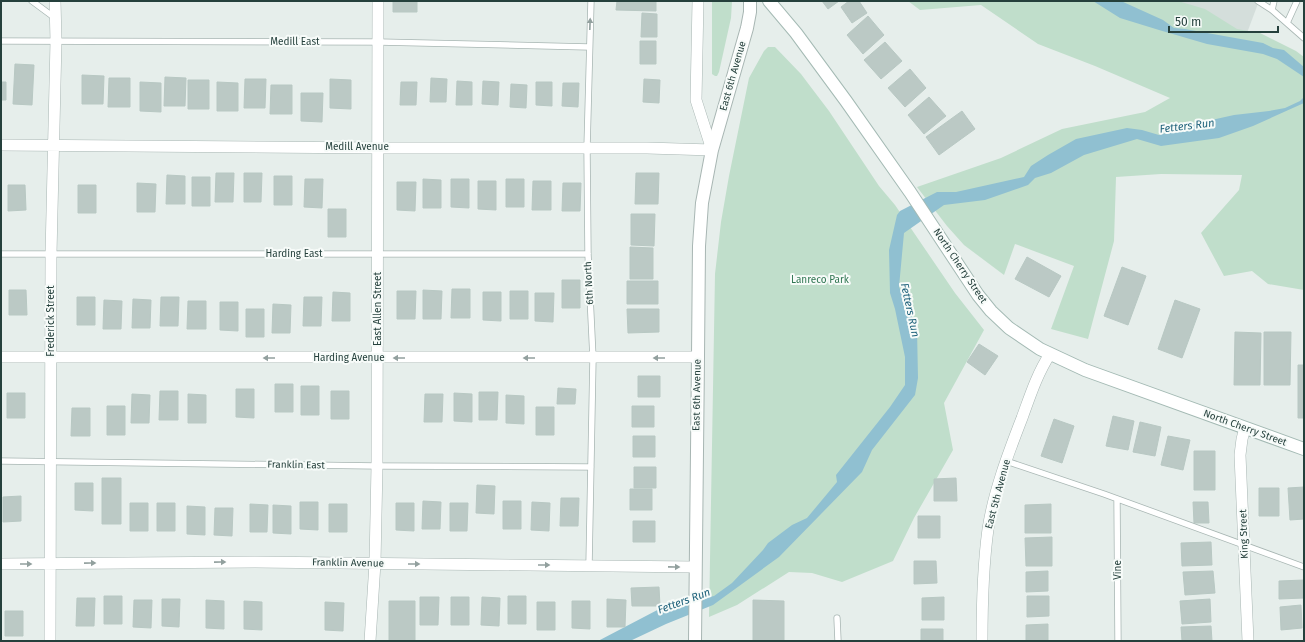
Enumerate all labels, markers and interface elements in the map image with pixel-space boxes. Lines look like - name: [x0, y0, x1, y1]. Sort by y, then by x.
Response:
- scale bar: [1169, 8, 1278, 34]
- text: 50 m: [1175, 15, 1201, 29]
- one-way arrow: [587, 17, 593, 30]
- street label: Medill East: [270, 36, 320, 48]
- street label: East 6th Avenue: [717, 40, 749, 112]
- water label: Fetters Run: [1159, 116, 1215, 136]
- street label: Medill Avenue: [325, 141, 389, 153]
- street label: North Cherry Street: [930, 226, 990, 306]
- street label: Harding East: [265, 248, 323, 260]
- street label: 6th North: [582, 261, 596, 305]
- street label: East Allen Street: [372, 272, 384, 346]
- park label: Lanreco Park: [791, 274, 850, 286]
- water label: Fetters Run: [898, 282, 922, 338]
- street label: Frederick Street: [45, 285, 57, 357]
- street label: Harding Avenue: [313, 352, 385, 364]
- one-way arrow: [262, 355, 275, 361]
- one-way arrow: [392, 355, 405, 361]
- one-way arrow: [522, 355, 535, 361]
- one-way arrow: [652, 355, 665, 361]
- street label: East 6th Avenue: [690, 359, 704, 431]
- street label: North Cherry Street: [1202, 407, 1289, 449]
- street label: Franklin East: [267, 458, 325, 472]
- street label: East 5th Avenue: [983, 458, 1013, 530]
- street label: King Street: [1237, 509, 1251, 559]
- street label: Franklin Avenue: [312, 556, 384, 570]
- one-way arrow: [214, 559, 227, 565]
- one-way arrow: [84, 560, 97, 566]
- street label: Vine: [1112, 560, 1124, 580]
- one-way arrow: [20, 561, 33, 567]
- one-way arrow: [408, 561, 421, 567]
- one-way arrow: [538, 562, 551, 568]
- one-way arrow: [668, 564, 681, 570]
- water label: Fetters Run: [656, 585, 712, 617]

